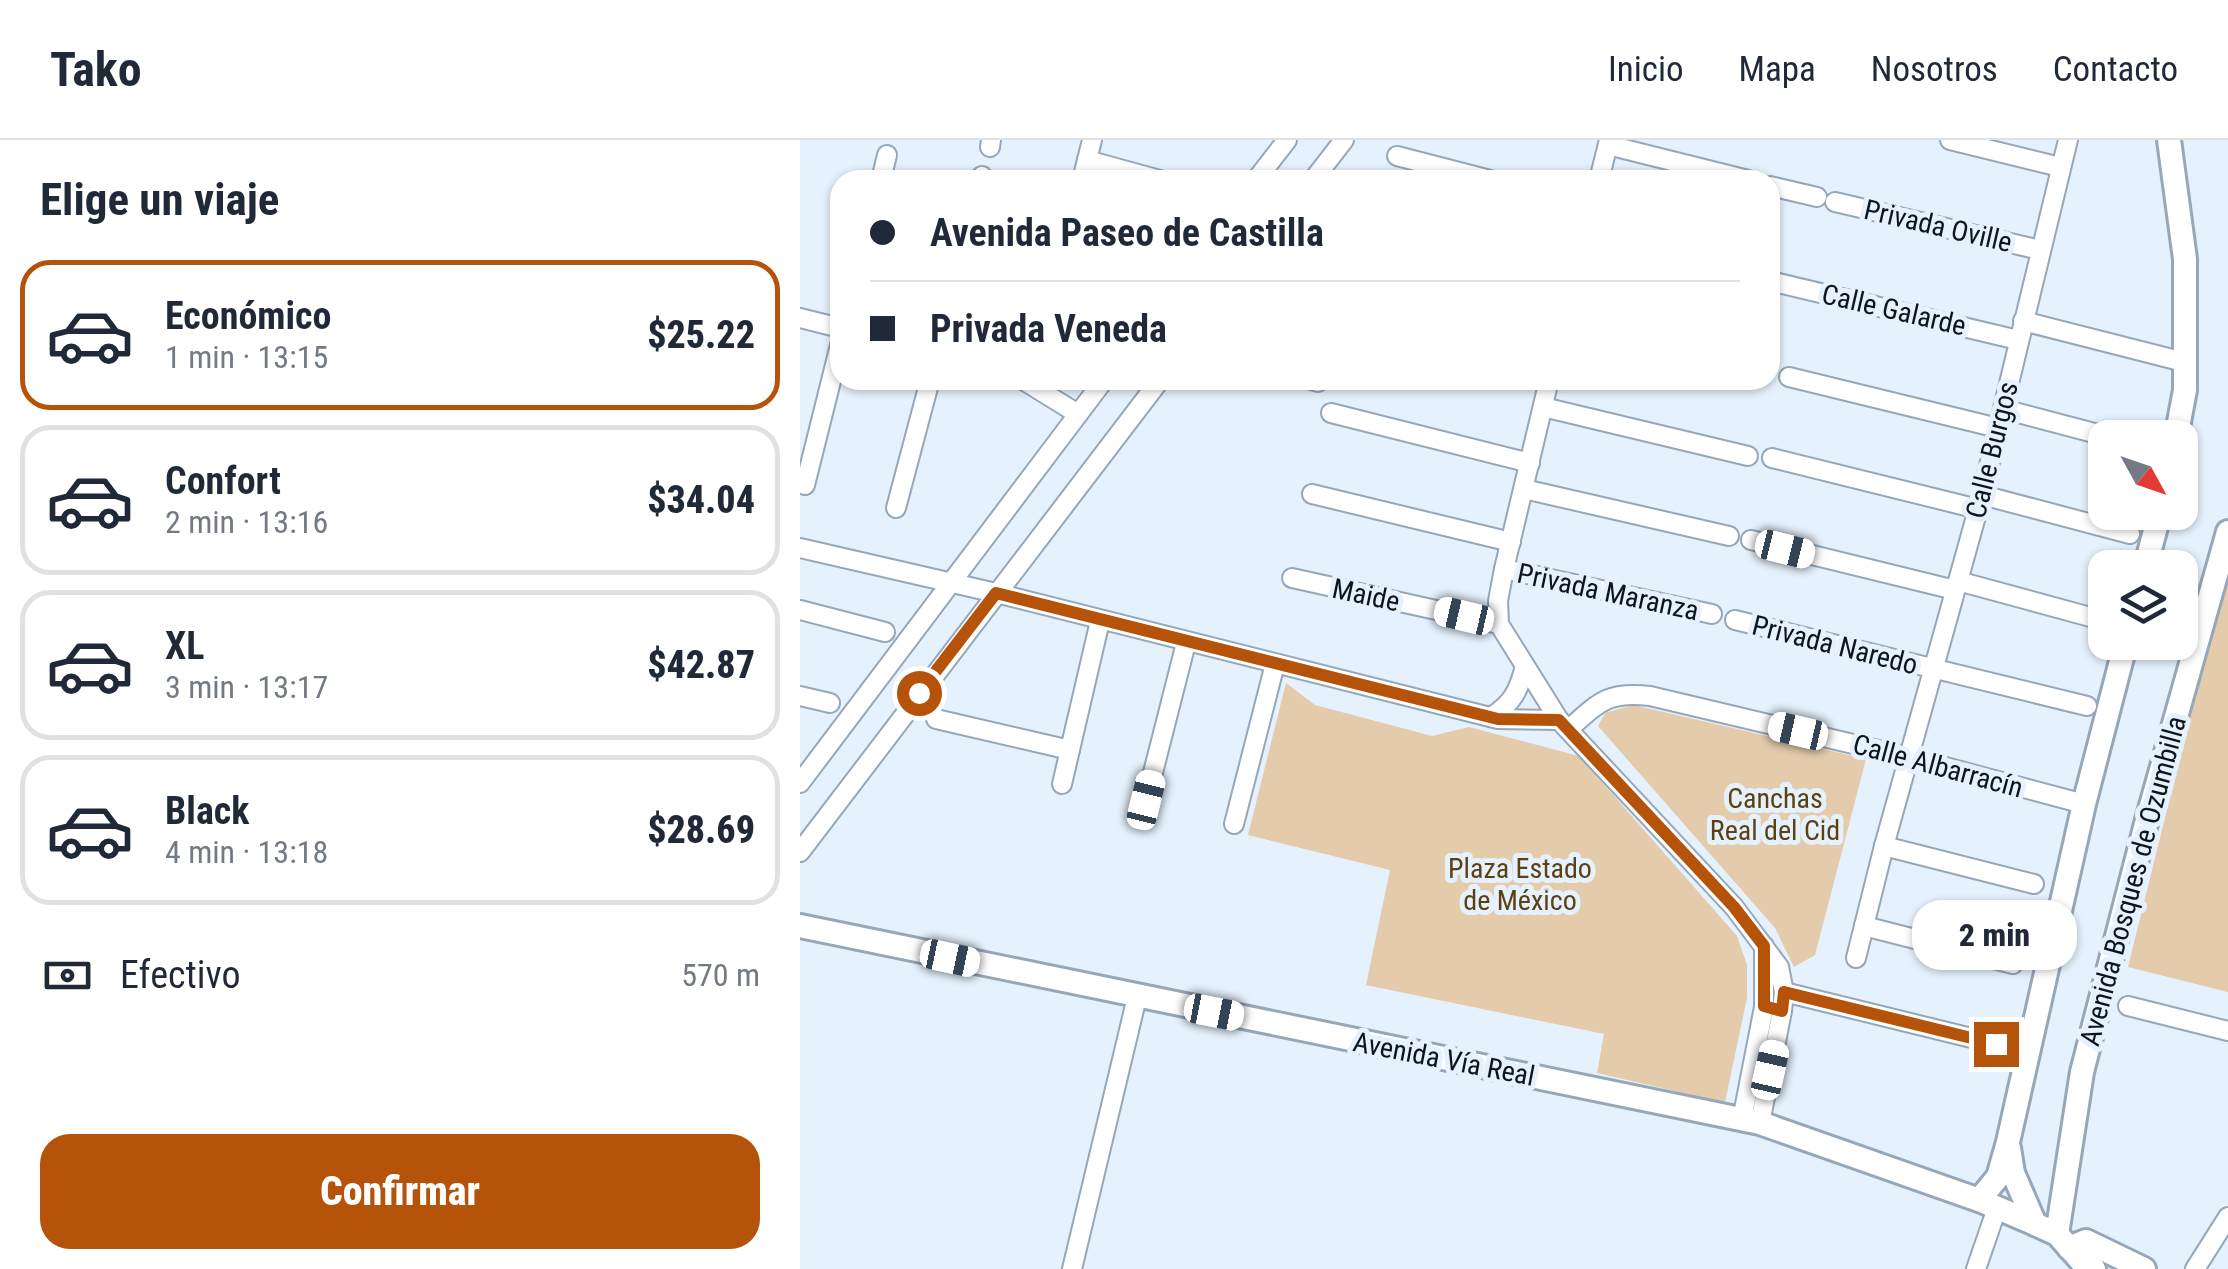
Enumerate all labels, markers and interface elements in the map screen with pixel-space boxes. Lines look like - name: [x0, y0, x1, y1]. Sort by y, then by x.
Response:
- text: Tako: [50, 41, 142, 98]
- text: Inicio: [1608, 49, 1684, 90]
- text: Mapa: [1739, 49, 1816, 90]
- text: Nosotros: [1871, 49, 1998, 90]
- text: Contacto: [2053, 49, 2178, 90]
- text: Elige un viaje: [40, 173, 279, 226]
- street label: Privada Oville: [1861, 193, 2015, 259]
- text: Avenida Paseo de Castilla: [930, 211, 1324, 255]
- street label: Calle Galarde: [1819, 277, 1969, 343]
- icon: car: [45, 290, 135, 380]
- text: Económico: [165, 294, 331, 338]
- text: Privada Veneda: [930, 307, 1167, 351]
- text: $25.22: [647, 313, 755, 357]
- text: 1 min · 13:15: [165, 338, 328, 376]
- street label: Calle Burgos: [1959, 378, 2025, 522]
- north arrow: [2088, 420, 2198, 530]
- map controls: [2088, 420, 2198, 660]
- icon: car: [45, 455, 135, 545]
- text: Confort: [165, 459, 281, 503]
- text: $34.04: [647, 478, 755, 522]
- text: 2 min · 13:16: [165, 503, 328, 541]
- car: [1752, 527, 1818, 571]
- button: layers: [2088, 550, 2198, 660]
- street label: Privada Maranza: [1514, 557, 1702, 627]
- street label: Maide: [1329, 572, 1403, 618]
- car: [1431, 595, 1497, 637]
- street label: Privada Naredo: [1749, 608, 1921, 682]
- icon: car: [45, 620, 135, 710]
- text: XL: [165, 624, 204, 668]
- text: $42.87: [647, 643, 755, 687]
- text: 3 min · 13:17: [165, 668, 328, 706]
- route start: [897, 671, 942, 716]
- car: [1765, 710, 1831, 752]
- street label: Avenida Bosques de Ozumbilla: [2073, 713, 2193, 1049]
- street label: Calle Albarracín: [1849, 727, 2027, 805]
- car: [1124, 767, 1168, 833]
- park label: Canchas Real del Cid: [1710, 782, 1840, 847]
- icon: car: [45, 785, 135, 875]
- text: Black: [165, 789, 249, 833]
- text: $28.69: [647, 808, 755, 852]
- text: 4 min · 13:18: [165, 833, 328, 871]
- park label: Plaza Estado de México: [1448, 852, 1592, 917]
- callout: 2 min: [1914, 899, 2078, 969]
- text: 2 min: [1959, 916, 2030, 954]
- car: [918, 937, 982, 979]
- icon: cash: [40, 948, 95, 1003]
- text: Efectivo: [120, 953, 241, 997]
- text: 570 m: [681, 956, 760, 994]
- car: [1182, 992, 1246, 1032]
- route end: [1974, 1022, 2019, 1067]
- street label: Avenida Vía Real: [1351, 1025, 1537, 1093]
- car: [1749, 1037, 1791, 1103]
- button: Confirmar: [40, 1134, 760, 1249]

